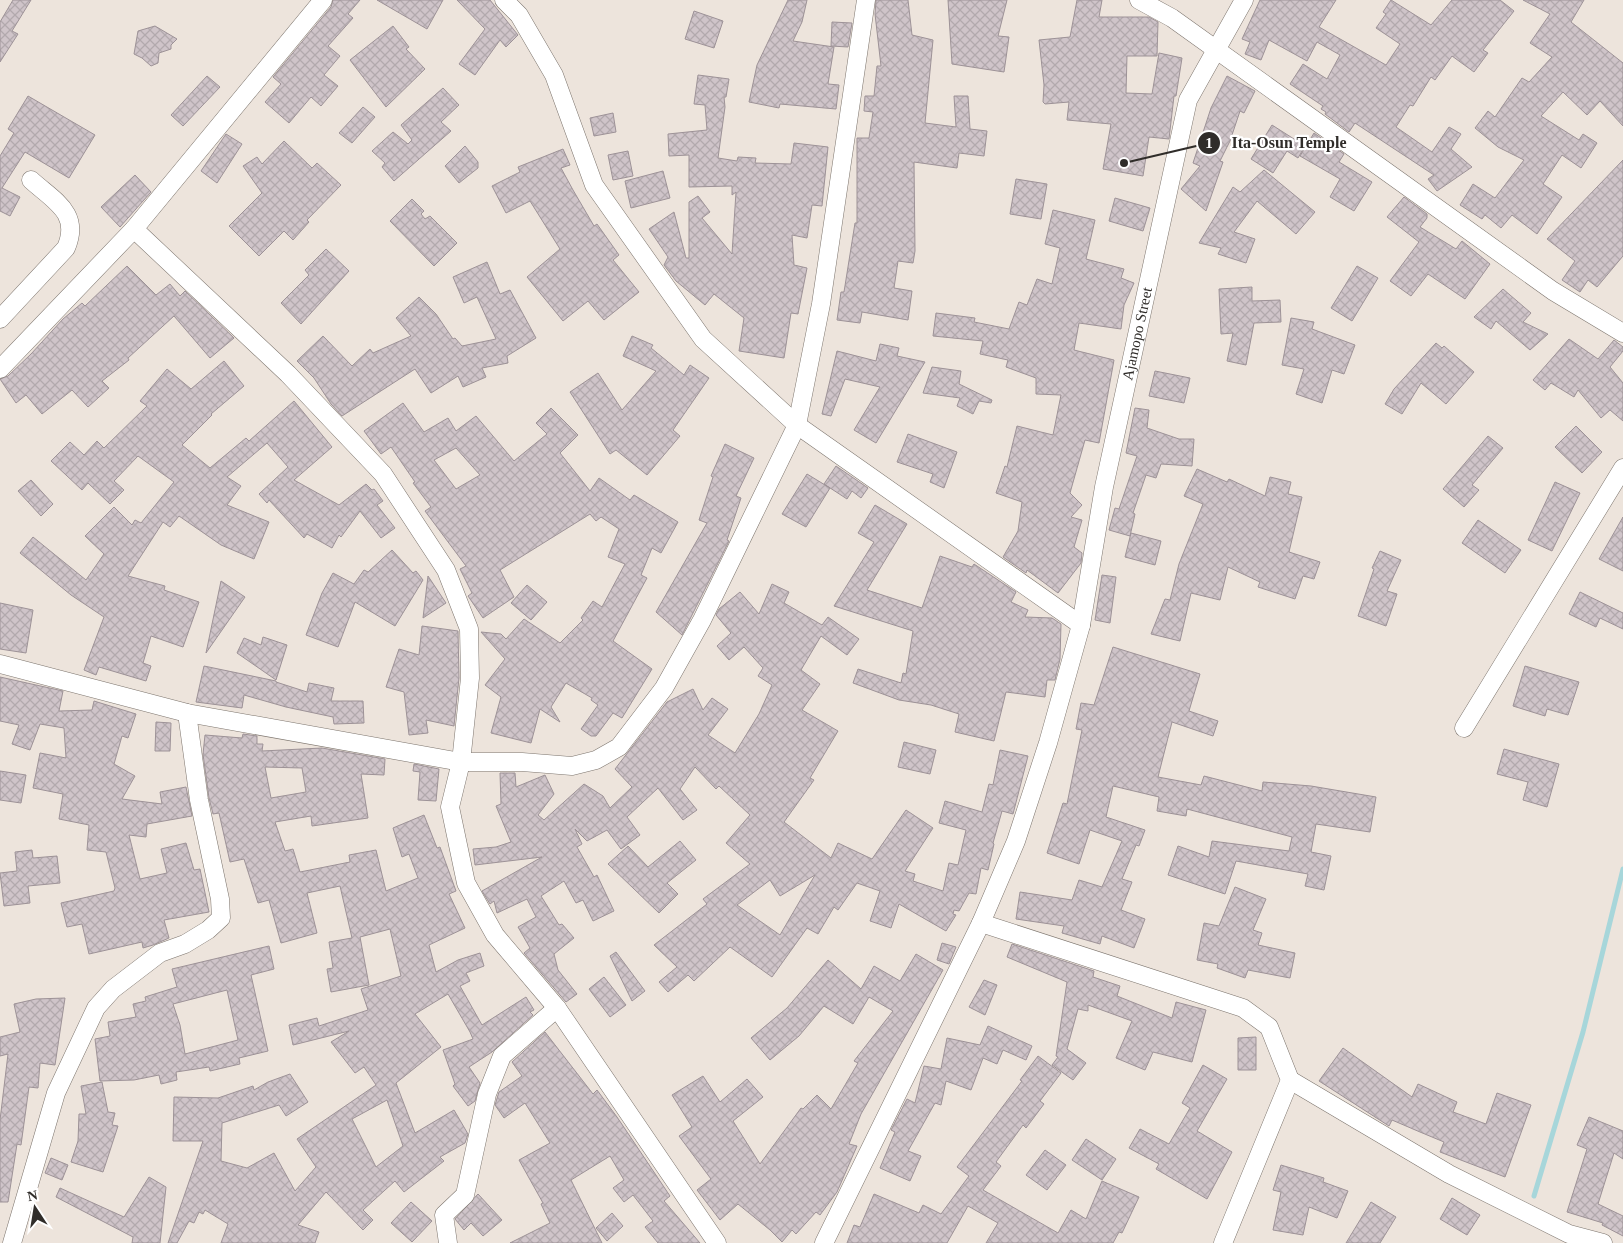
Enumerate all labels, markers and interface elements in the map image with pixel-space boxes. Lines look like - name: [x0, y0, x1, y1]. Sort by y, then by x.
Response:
- callout: Ita-Osun Temple: [1196, 127, 1357, 158]
- text: Ita-Osun Temple: [1231, 134, 1347, 152]
- text: 1: [1205, 135, 1213, 151]
- street label: Ajamopo Street: [1119, 285, 1155, 382]
- north arrow: [10, 1183, 60, 1233]
- text: N: [26, 1187, 39, 1204]

